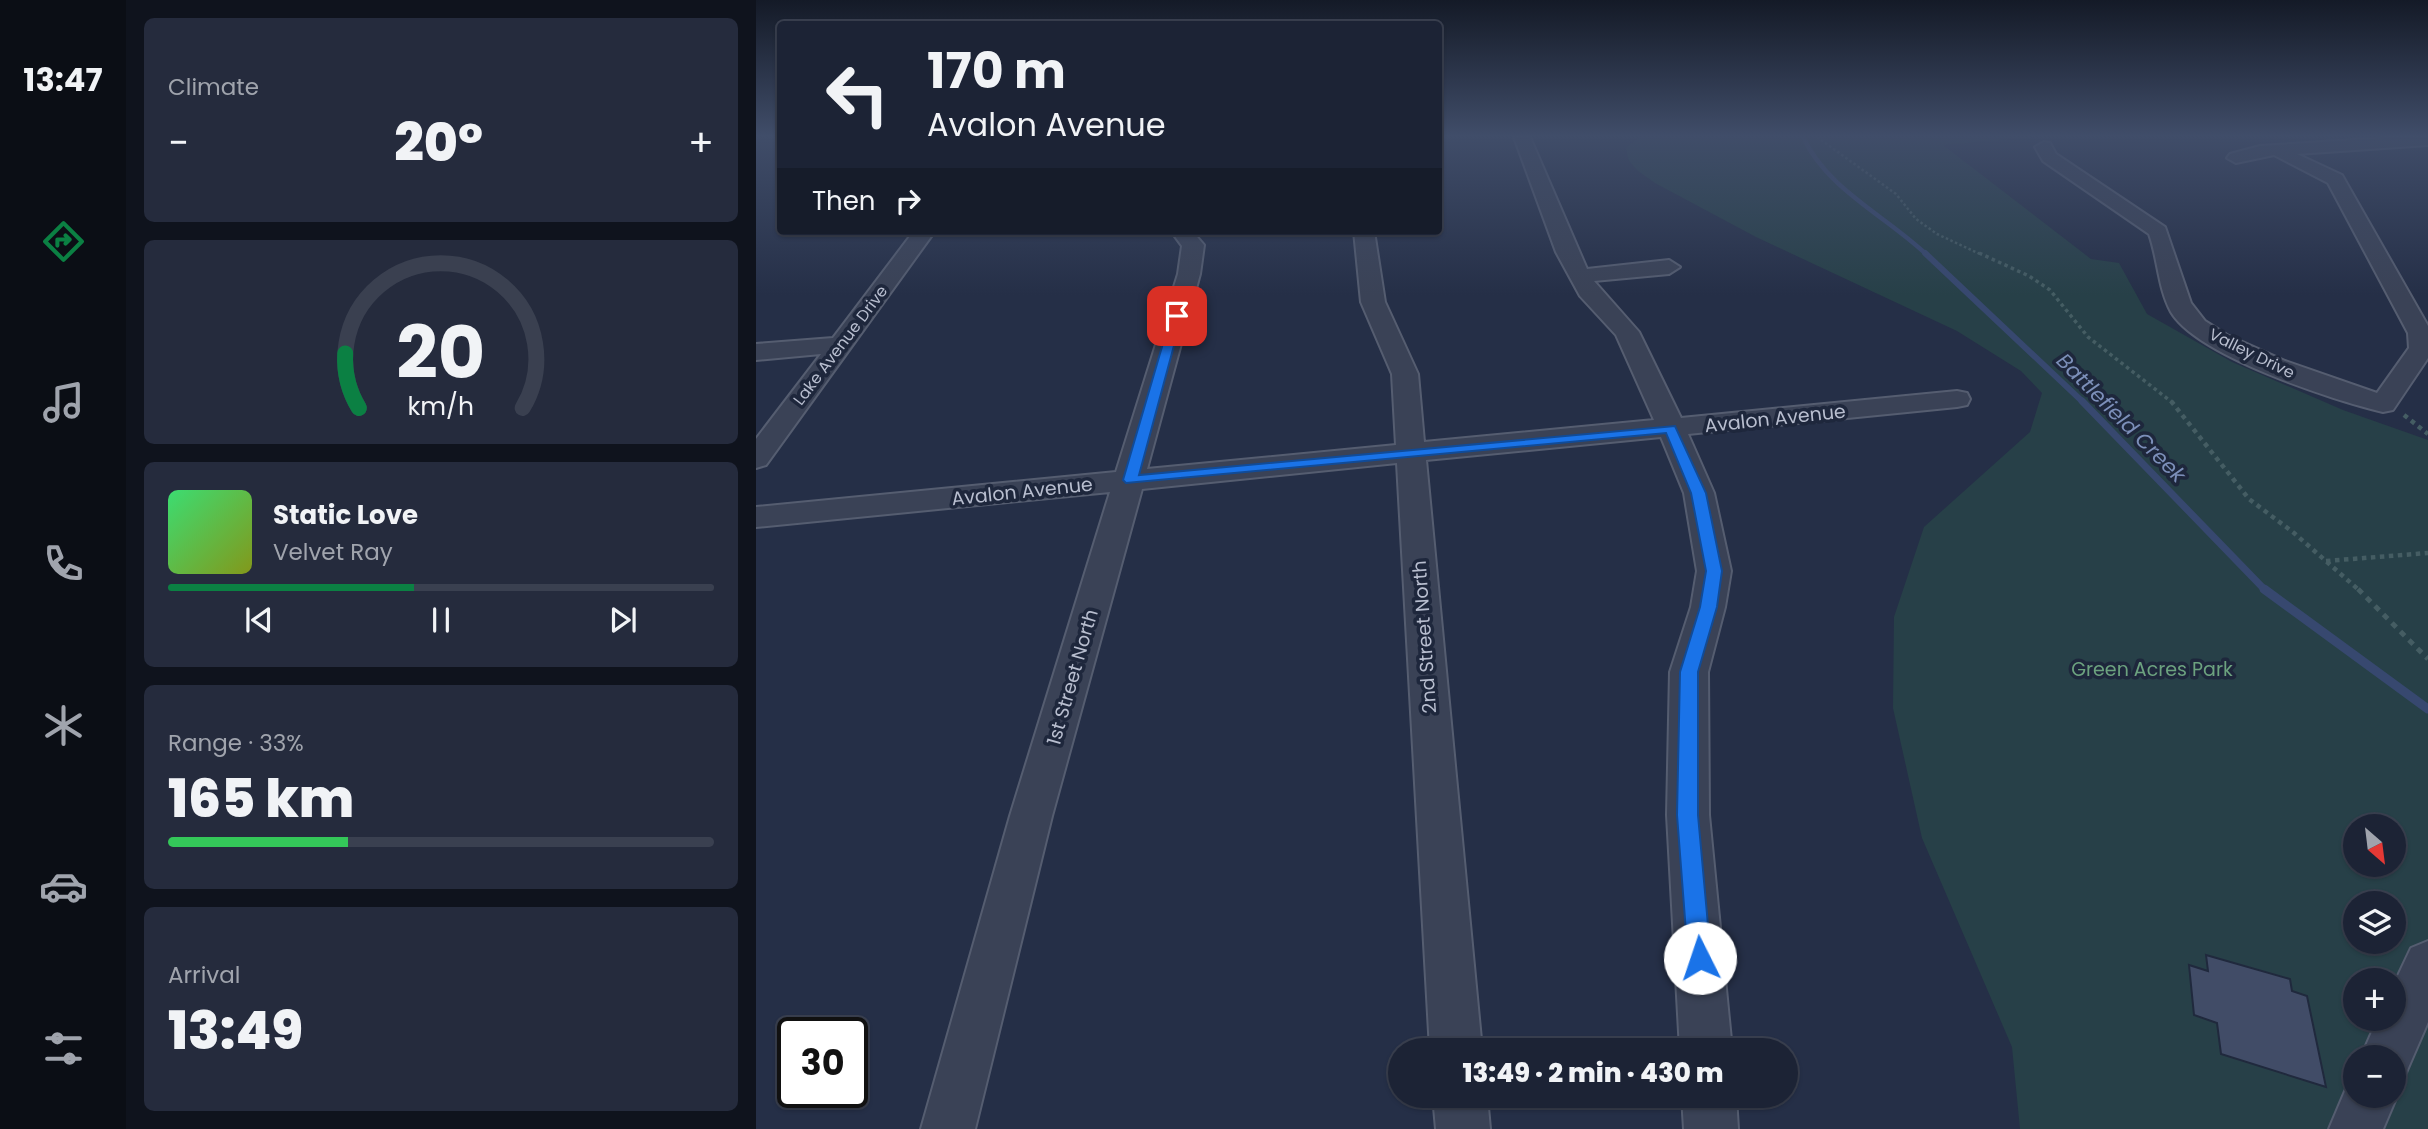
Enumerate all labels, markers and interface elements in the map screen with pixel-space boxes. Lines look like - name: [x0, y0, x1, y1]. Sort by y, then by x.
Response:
- text: 170 m: [927, 37, 1066, 105]
- icon: left: [812, 49, 903, 140]
- text: 13:47: [23, 57, 103, 102]
- text: Climate: [168, 71, 259, 103]
- text: Avalon Avenue: [927, 102, 1166, 147]
- text: 20°: [394, 106, 483, 179]
- text: −: [168, 116, 189, 169]
- text: +: [688, 116, 714, 169]
- icon: right: [889, 182, 927, 220]
- text: Then: [812, 183, 875, 219]
- icon: directions: [39, 217, 88, 266]
- street label: Lake Avenue Drive: [788, 281, 893, 410]
- pin: [1147, 286, 1207, 346]
- icon: arrive: [1158, 297, 1196, 335]
- text: 20: [396, 303, 486, 404]
- street label: Valley Drive: [2205, 323, 2299, 384]
- water label: Battlefield Creek: [2050, 347, 2193, 490]
- icon: music: [39, 378, 88, 427]
- text: km/h: [408, 389, 474, 424]
- street label: Avalon Avenue: [1703, 398, 1847, 439]
- street label: Avalon Avenue: [950, 471, 1094, 512]
- text: Static Love: [273, 497, 418, 533]
- text: Velvet Ray: [273, 536, 393, 568]
- icon: phone: [39, 539, 88, 588]
- street label: 2nd Street North: [1406, 560, 1443, 714]
- icon: previous: [240, 601, 278, 639]
- icon: pause: [422, 601, 460, 639]
- icon: next: [604, 601, 642, 639]
- street label: 1st Street North: [1040, 606, 1105, 748]
- park label: Green Acres Park: [2071, 656, 2233, 683]
- icon: climate: [39, 701, 88, 750]
- text: Range · 33%: [168, 727, 304, 759]
- text: 165 km: [168, 762, 354, 835]
- north arrow: [2343, 814, 2406, 877]
- map controls: [2343, 814, 2406, 1108]
- icon: car: [39, 862, 88, 911]
- button: layers: [2343, 891, 2406, 954]
- position arrow: [1663, 921, 1737, 995]
- text: Arrival: [168, 959, 240, 991]
- button: +: [2343, 968, 2406, 1031]
- text: 13:49: [168, 994, 303, 1067]
- speed limit sign: 30: [777, 1017, 868, 1108]
- icon: filters: [39, 1024, 88, 1073]
- button: −: [2343, 1045, 2406, 1108]
- text: 13:49 · 2 min · 430 m: [1462, 1055, 1724, 1091]

